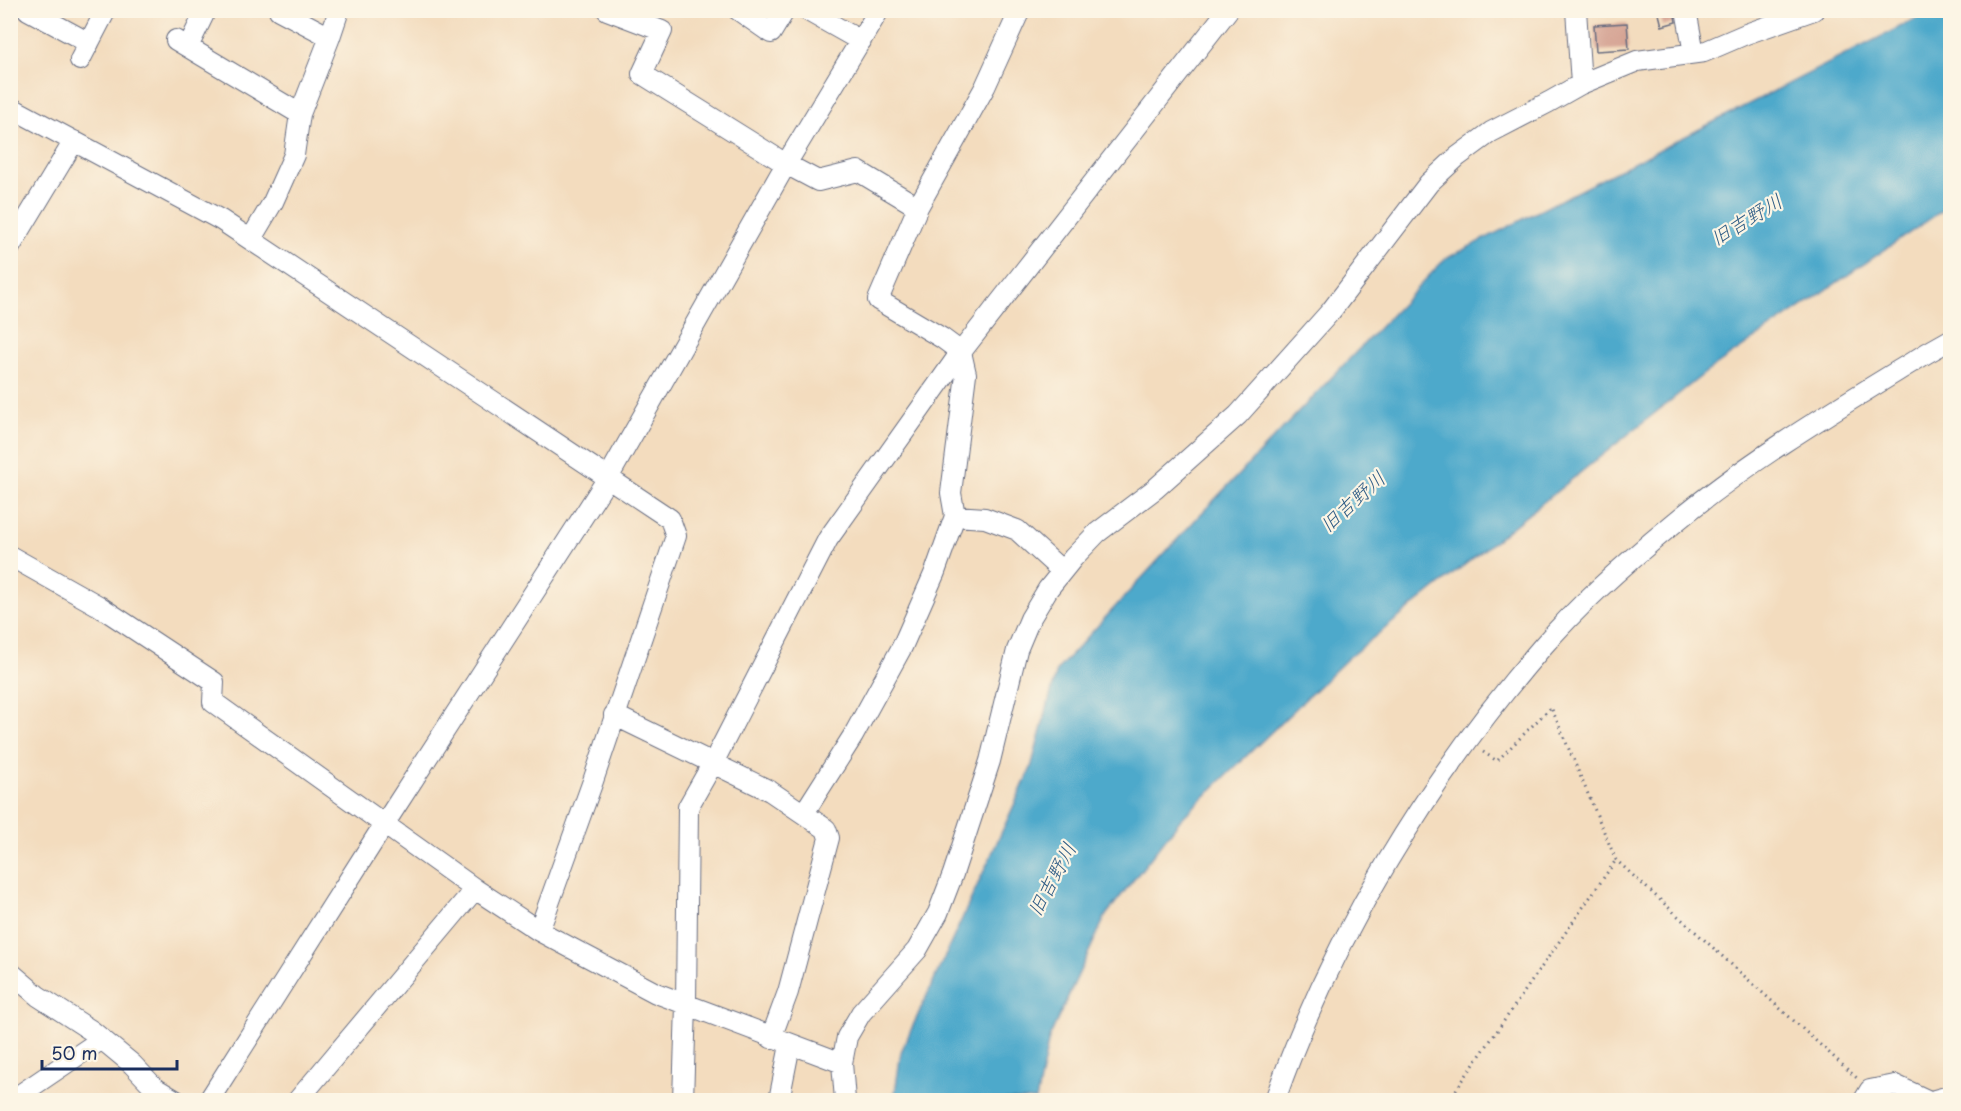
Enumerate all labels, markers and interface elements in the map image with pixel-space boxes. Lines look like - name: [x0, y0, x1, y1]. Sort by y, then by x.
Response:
- water label: 旧吉野川: [1704, 186, 1788, 252]
- water label: 旧吉野川: [1312, 463, 1392, 539]
- water label: 旧吉野川: [1019, 837, 1083, 921]
- scale bar: [42, 1033, 177, 1071]
- text: 50 m: [51, 1039, 98, 1066]

